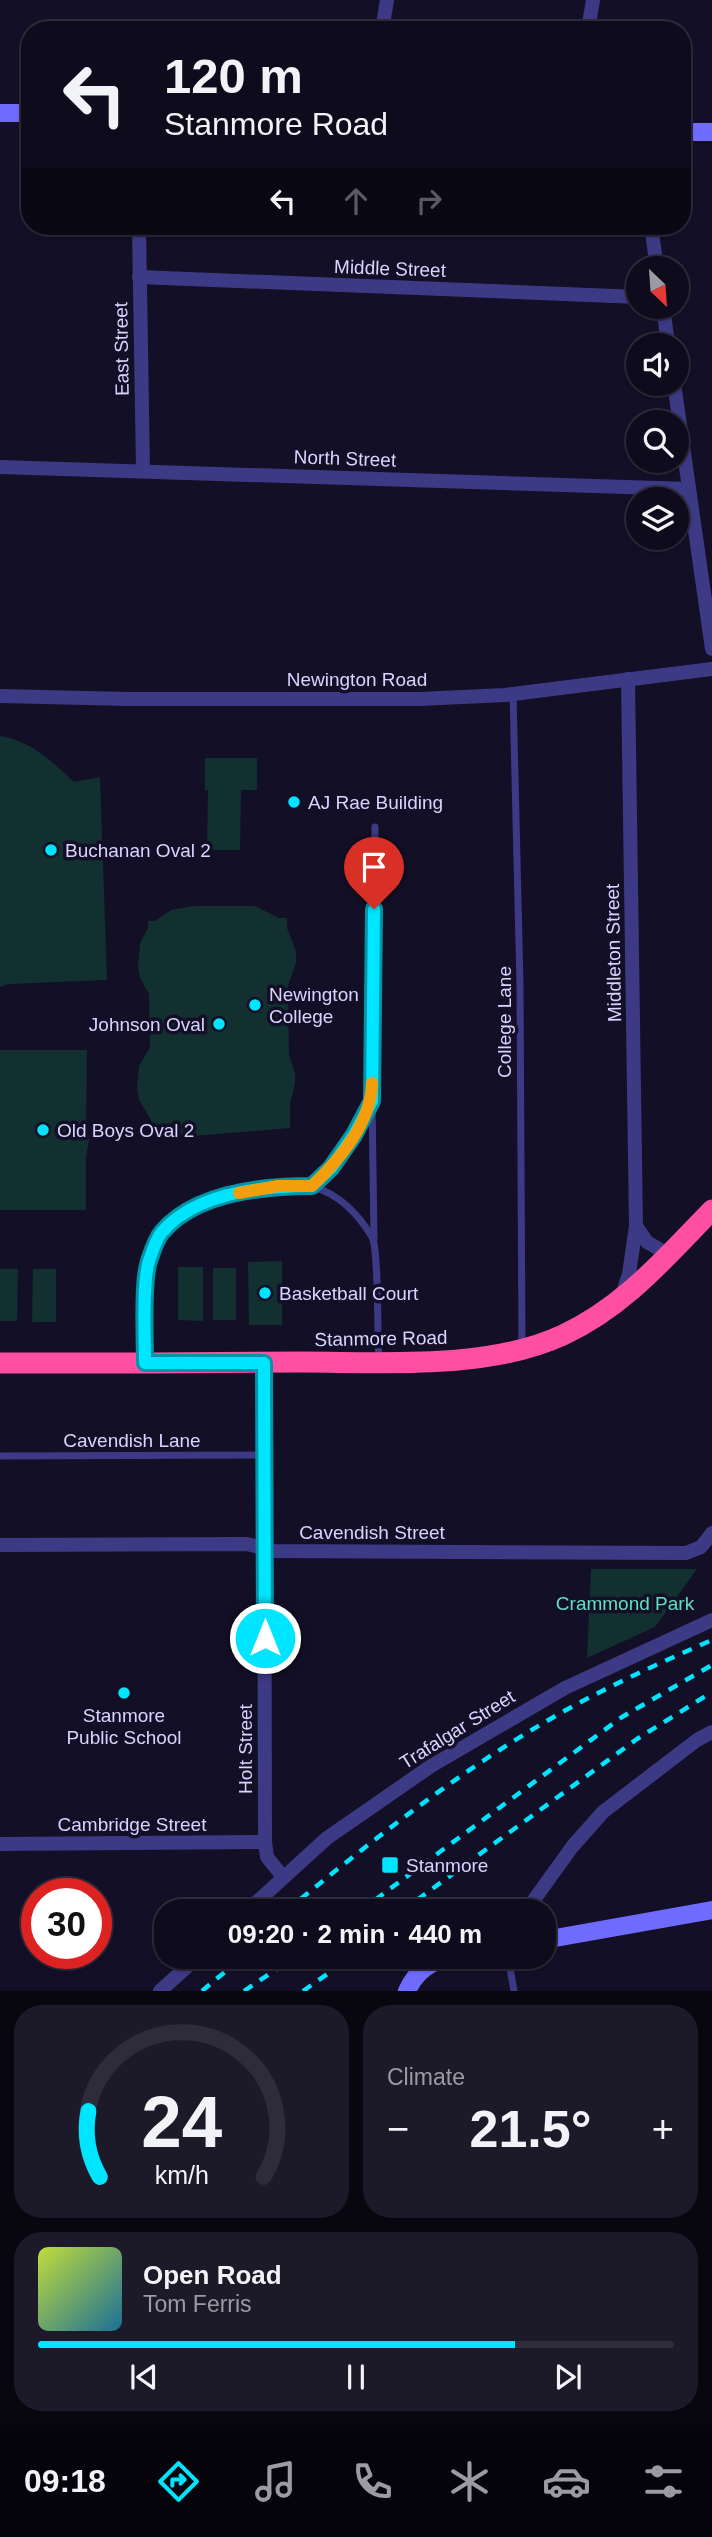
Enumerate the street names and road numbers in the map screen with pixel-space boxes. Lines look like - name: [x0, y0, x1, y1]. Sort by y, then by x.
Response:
- street label: Middle Street: [334, 256, 447, 281]
- street label: East Street: [110, 301, 133, 396]
- street label: North Street: [293, 446, 397, 471]
- street label: Newington Road: [287, 669, 427, 690]
- street label: Middleton Street: [602, 883, 625, 1022]
- street label: College Lane: [494, 966, 515, 1078]
- street label: Stanmore Road: [314, 1327, 448, 1350]
- street label: Cavendish Lane: [63, 1430, 201, 1451]
- street label: Cavendish Street: [299, 1522, 446, 1543]
- street label: Trafalgar Street: [396, 1685, 519, 1773]
- street label: Holt Street: [235, 1703, 256, 1794]
- street label: Cambridge Street: [58, 1814, 207, 1835]

